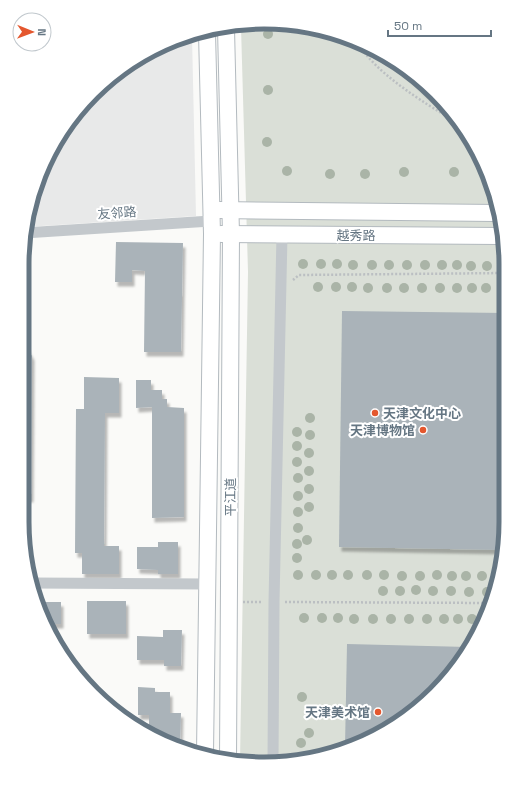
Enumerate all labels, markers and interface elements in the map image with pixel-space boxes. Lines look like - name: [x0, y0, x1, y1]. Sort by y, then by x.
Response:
- north arrow: [12, 12, 52, 52]
- scale bar: [388, 12, 491, 38]
- text: 50 m: [394, 18, 422, 34]
- text: N: [35, 28, 49, 36]
- street label: 友邻路: [97, 203, 137, 223]
- street label: 越秀路: [336, 227, 376, 244]
- place label: 天津文化中心: [383, 405, 461, 422]
- marker: 天津文化中心: [370, 408, 380, 418]
- place label: 天津博物馆: [350, 422, 415, 439]
- marker: 天津博物馆: [418, 425, 428, 435]
- street label: 平江道: [222, 477, 239, 517]
- place label: 天津美术馆: [305, 704, 370, 721]
- marker: 天津美术馆: [373, 707, 383, 717]

